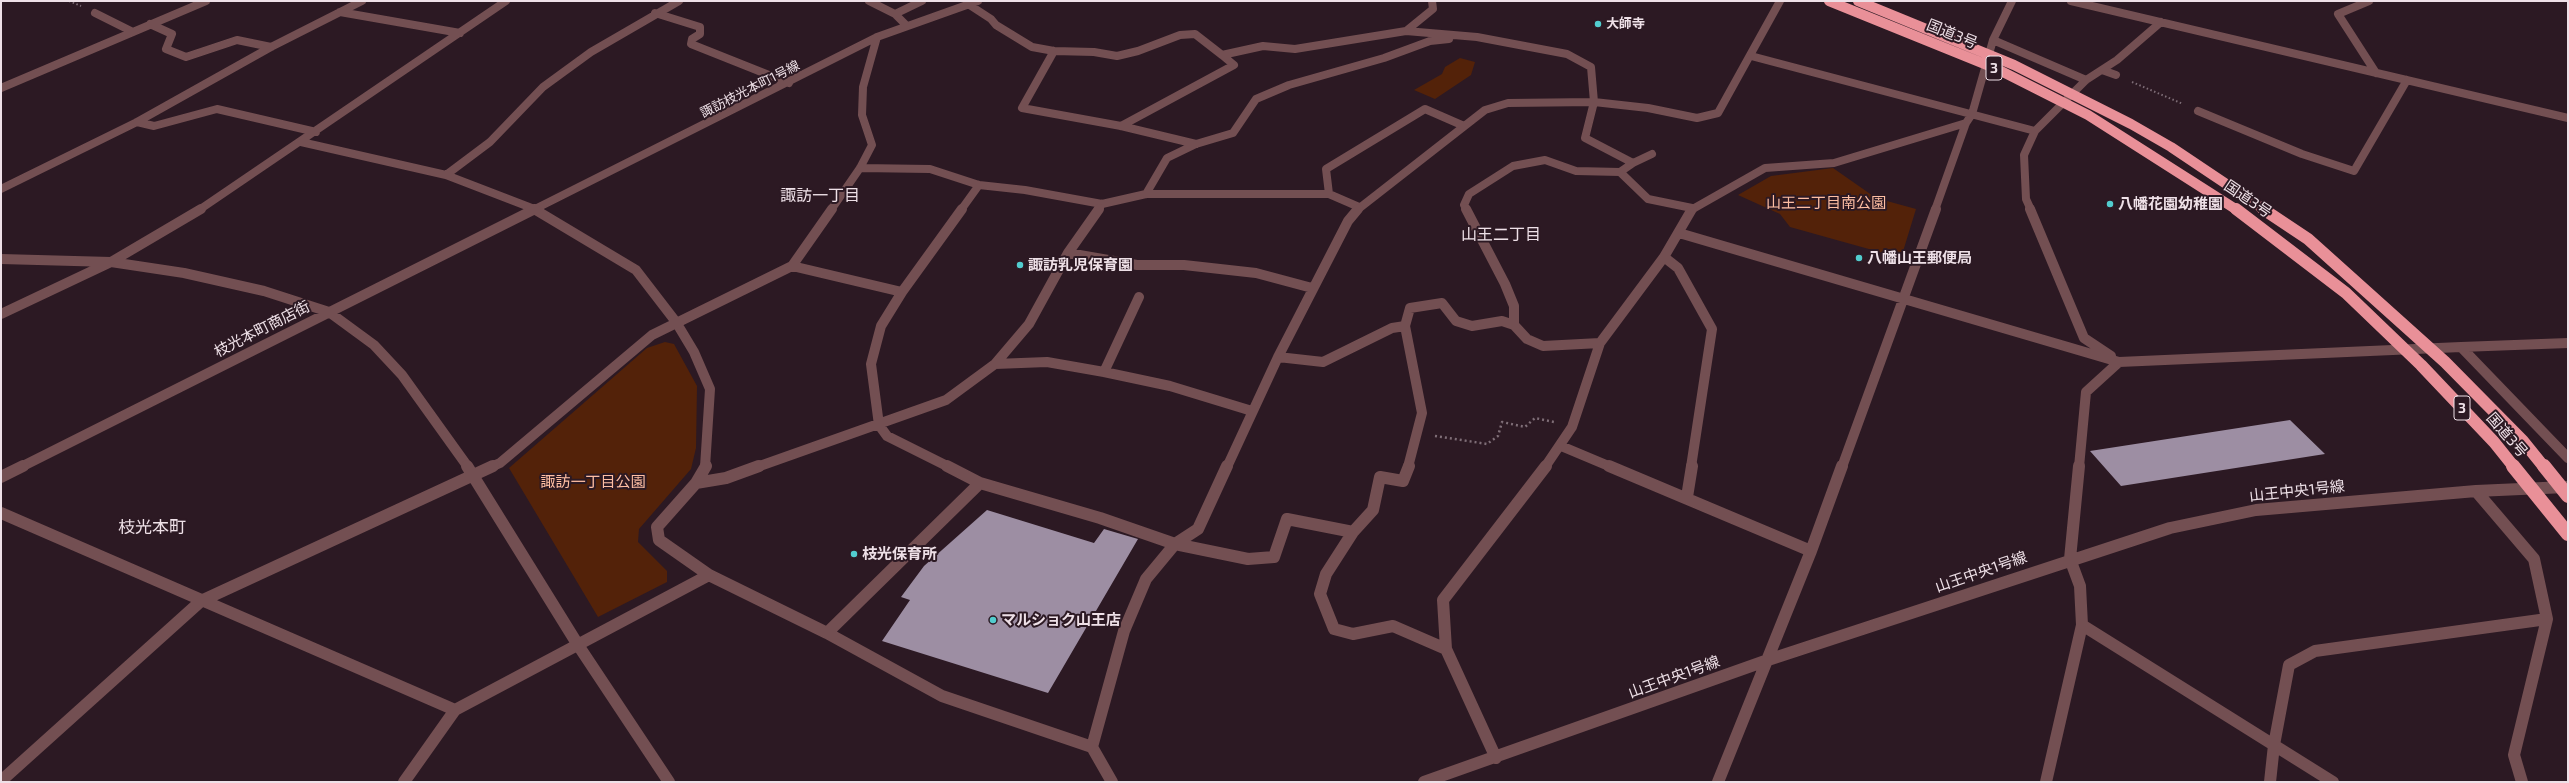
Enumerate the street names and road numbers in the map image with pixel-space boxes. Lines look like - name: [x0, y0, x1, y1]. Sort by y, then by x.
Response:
- street label: 国道3号: [1924, 16, 1980, 52]
- road number: 3: [1986, 56, 2002, 80]
- street label: 諏訪枝光本町1号線: [698, 57, 802, 121]
- street label: 国道3号: [2221, 177, 2275, 221]
- street label: 枝光本町商店街: [211, 297, 313, 361]
- road number: 3: [2454, 396, 2470, 420]
- street label: 国道3号: [2483, 409, 2531, 461]
- street label: 山王中央1号線: [2248, 477, 2346, 505]
- street label: 山王中央1号線: [1933, 548, 2029, 596]
- street label: 山王中央1号線: [1626, 652, 1722, 702]

